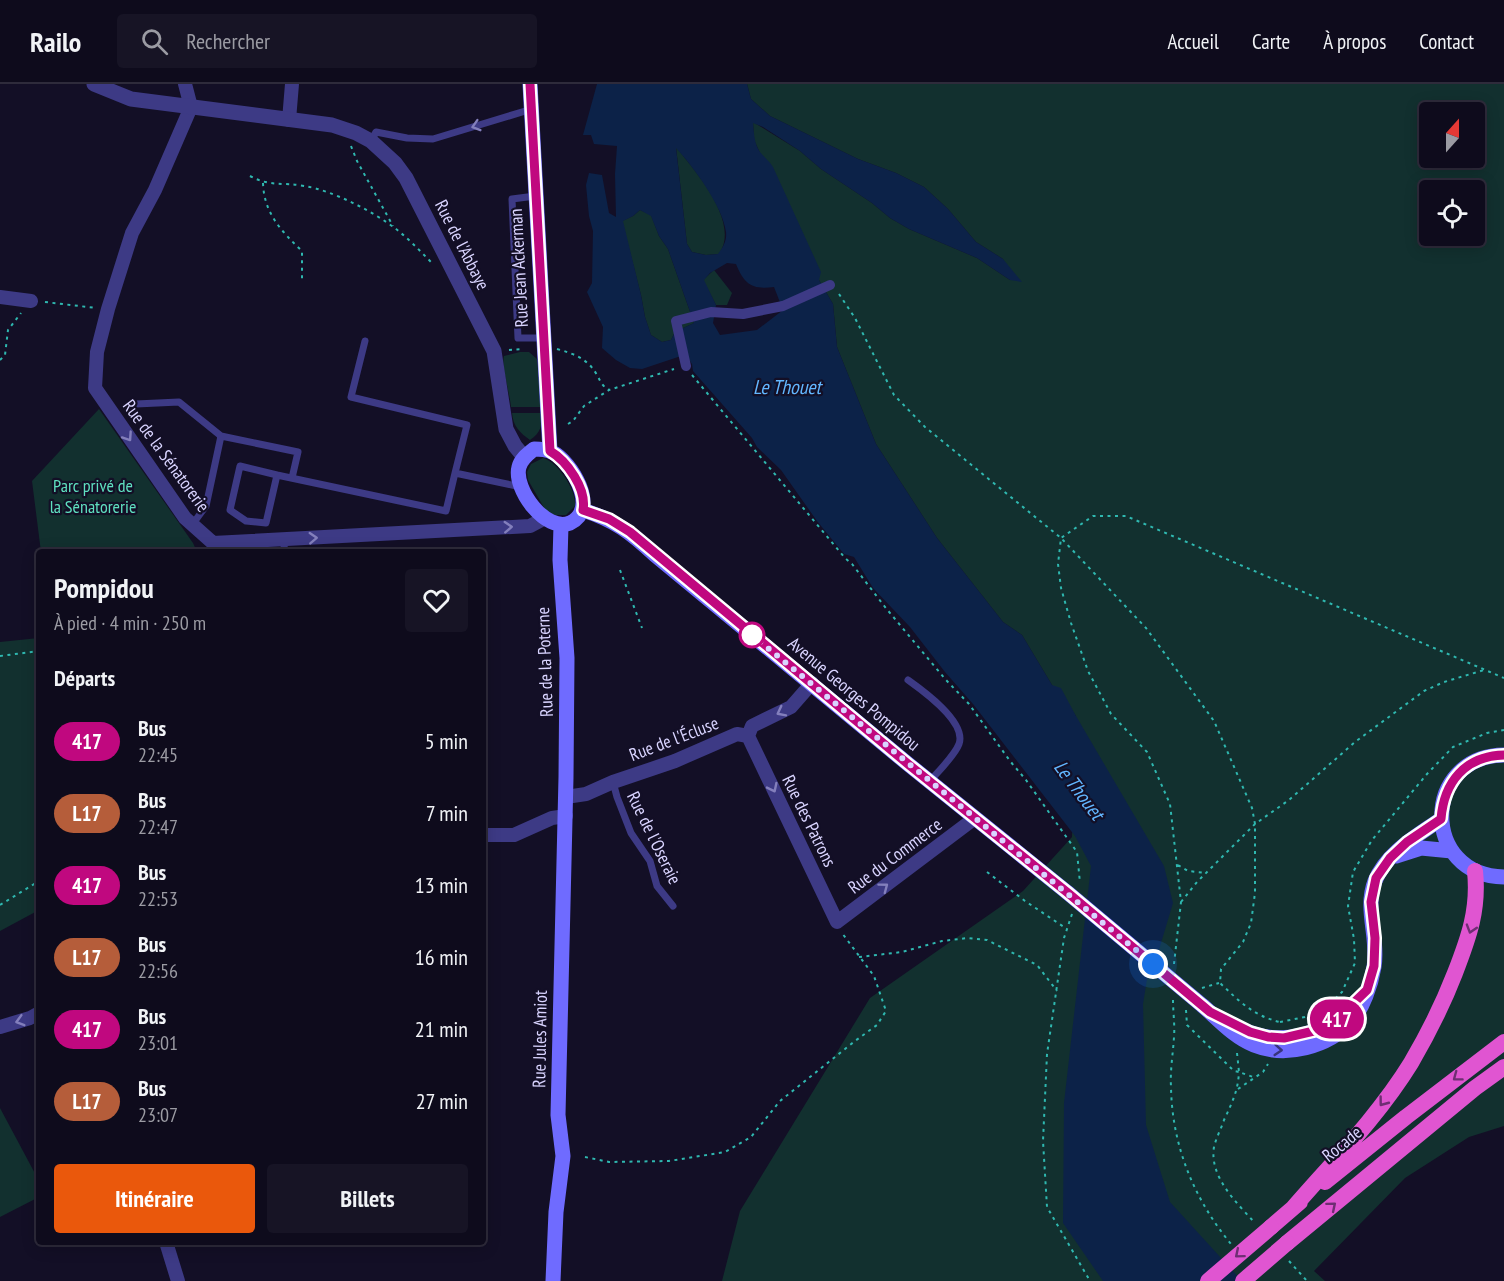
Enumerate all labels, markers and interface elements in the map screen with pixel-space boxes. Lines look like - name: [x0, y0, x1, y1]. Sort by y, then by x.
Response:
- search box: [117, 14, 537, 68]
- text: Railo: [30, 23, 81, 60]
- icon: search: [138, 25, 171, 58]
- text: Rechercher: [186, 27, 270, 55]
- text: Accueil: [1167, 28, 1219, 55]
- text: Carte: [1252, 28, 1290, 55]
- text: À propos: [1323, 28, 1386, 55]
- text: Contact: [1419, 28, 1474, 55]
- north arrow: [1419, 102, 1485, 168]
- map controls: [1419, 102, 1485, 246]
- one-way arrow: [471, 119, 482, 131]
- button: locate: [1419, 180, 1485, 246]
- street label: Rue de l'Abbaye: [430, 196, 495, 294]
- street label: Rue Jean Ackerman: [504, 208, 533, 328]
- water label: Le Thouet: [753, 374, 824, 400]
- street label: Rue de la Sénatorerie: [118, 395, 215, 516]
- one-way arrow: [121, 430, 132, 441]
- park label: Parc privé de la Sénatorerie: [50, 474, 136, 518]
- one-way arrow: [503, 521, 512, 534]
- one-way arrow: [308, 531, 317, 544]
- text: Pompidou: [54, 569, 154, 606]
- button: heart: [405, 569, 468, 632]
- street label: Rue de la Poterne: [531, 607, 558, 717]
- text: À pied · 4 min · 250 m: [54, 610, 206, 636]
- unlabelled marker: [739, 622, 765, 648]
- street label: Avenue Georges Pompidou: [784, 632, 925, 756]
- text: Départs: [54, 664, 115, 692]
- one-way arrow: [777, 705, 788, 716]
- street label: Rue de l'Écluse: [626, 711, 722, 766]
- text: Bus: [138, 714, 166, 742]
- text: 5 min: [425, 727, 468, 755]
- text: 417: [72, 728, 102, 755]
- text: 22:45: [138, 742, 178, 768]
- water label: Le Thouet: [1048, 755, 1111, 827]
- street label: Rue des Patrons: [777, 771, 842, 870]
- one-way arrow: [766, 782, 778, 793]
- text: Bus: [138, 786, 166, 814]
- street label: Rue de l'Oseraie: [622, 788, 687, 888]
- text: 7 min: [426, 799, 468, 827]
- text: L17: [73, 800, 101, 827]
- street label: Rue du Commerce: [843, 813, 946, 898]
- text: 22:47: [138, 814, 178, 840]
- text: Bus: [138, 858, 166, 886]
- text: 13 min: [415, 871, 468, 899]
- text: 417: [72, 872, 102, 899]
- one-way arrow: [877, 883, 888, 894]
- text: 22:53: [138, 886, 178, 912]
- one-way arrow: [1466, 923, 1478, 934]
- text: Bus: [138, 930, 166, 958]
- text: 16 min: [415, 943, 468, 971]
- text: L17: [73, 944, 101, 971]
- your location: [1138, 949, 1168, 979]
- text: 22:56: [138, 958, 178, 984]
- street label: Rue Jules Amiot: [527, 990, 552, 1088]
- line badge: 417: [1302, 1000, 1372, 1038]
- text: Bus: [138, 1002, 166, 1030]
- text: 417: [1322, 1006, 1352, 1033]
- one-way arrow: [15, 1014, 26, 1026]
- text: 21 min: [415, 1015, 468, 1043]
- text: 417: [72, 1016, 102, 1043]
- text: 23:01: [138, 1030, 178, 1056]
- one-way arrow: [1273, 1043, 1282, 1056]
- one-way arrow: [1453, 1070, 1464, 1081]
- text: Bus: [138, 1074, 166, 1102]
- text: 27 min: [416, 1087, 468, 1115]
- text: L17: [73, 1088, 101, 1115]
- one-way arrow: [1380, 1095, 1391, 1106]
- text: 23:07: [138, 1102, 178, 1128]
- street label: Rocade: [1317, 1121, 1366, 1167]
- button: Itinéraire: [54, 1164, 255, 1233]
- button: Billets: [267, 1164, 468, 1233]
- one-way arrow: [1325, 1202, 1336, 1213]
- one-way arrow: [1235, 1247, 1246, 1258]

